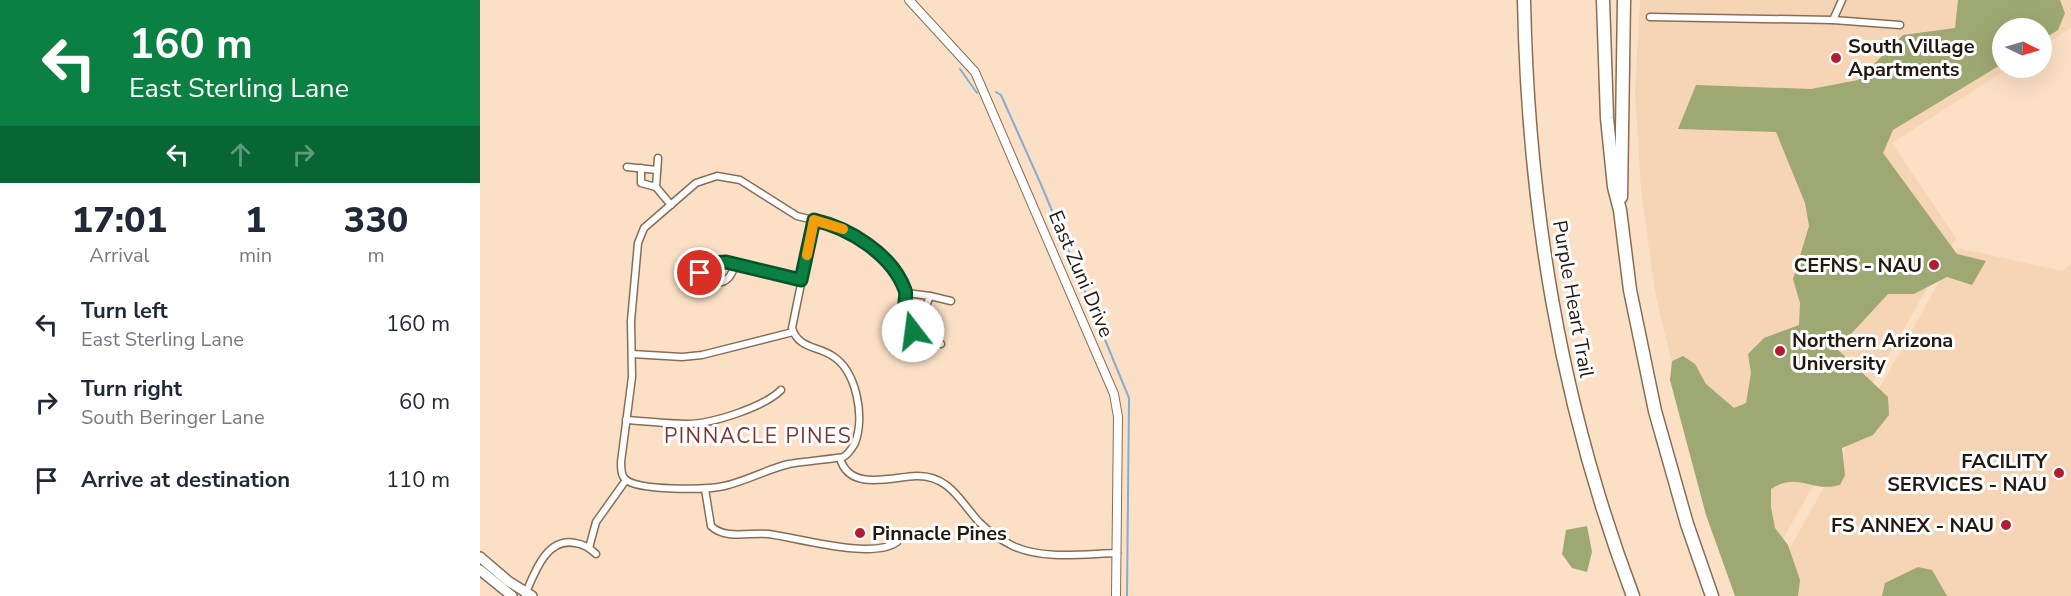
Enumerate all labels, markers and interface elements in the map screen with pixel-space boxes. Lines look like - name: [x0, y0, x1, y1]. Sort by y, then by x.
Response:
- text: 160 m: [129, 16, 253, 73]
- north arrow: [1992, 18, 2052, 78]
- map controls: [1992, 18, 2052, 78]
- icon: left: [30, 24, 108, 102]
- place label: South Village Apartments: [1848, 33, 1975, 83]
- marker: South Village Apartments: [1829, 51, 1843, 65]
- text: East Sterling Lane: [129, 70, 349, 107]
- icon: left: [161, 138, 194, 171]
- icon: ahead: [224, 138, 257, 171]
- icon: right: [287, 138, 320, 171]
- text: 17:01: [72, 196, 167, 245]
- text: 1: [245, 196, 266, 245]
- text: 330: [344, 196, 408, 245]
- street label: East Zuni Drive: [1042, 207, 1120, 341]
- street label: Purple Heart Trail: [1546, 218, 1600, 380]
- text: Arrival: [89, 242, 150, 269]
- text: min: [239, 242, 272, 269]
- text: m: [367, 242, 385, 269]
- pin: [674, 247, 725, 298]
- place label: CEFNS - NAU: [1794, 252, 1922, 279]
- icon: arrive: [683, 256, 716, 289]
- marker: CEFNS - NAU: [1927, 258, 1941, 272]
- text: Turn left: [81, 296, 168, 326]
- position arrow: [881, 299, 945, 363]
- icon: left: [30, 308, 63, 341]
- text: 160 m: [386, 309, 450, 339]
- text: East Sterling Lane: [81, 326, 244, 353]
- place label: Northern Arizona University: [1792, 327, 1953, 377]
- marker: Northern Arizona University: [1773, 344, 1787, 358]
- text: Turn right: [81, 374, 182, 404]
- icon: right: [30, 386, 63, 419]
- text: 60 m: [399, 387, 450, 417]
- text: South Beringer Lane: [81, 404, 265, 431]
- district label: PINNACLE PINES: [664, 422, 852, 450]
- place label: FACILITY SERVICES - NAU: [1887, 448, 2048, 498]
- icon: arrive: [30, 464, 63, 497]
- text: Arrive at destination: [81, 465, 290, 495]
- text: 110 m: [386, 465, 450, 495]
- marker: FACILITY SERVICES - NAU: [2052, 466, 2066, 480]
- place label: FS ANNEX - NAU: [1831, 512, 1994, 539]
- marker: FS ANNEX - NAU: [1999, 518, 2013, 532]
- place label: Pinnacle Pines: [872, 520, 1007, 547]
- marker: Pinnacle Pines: [853, 526, 867, 540]

